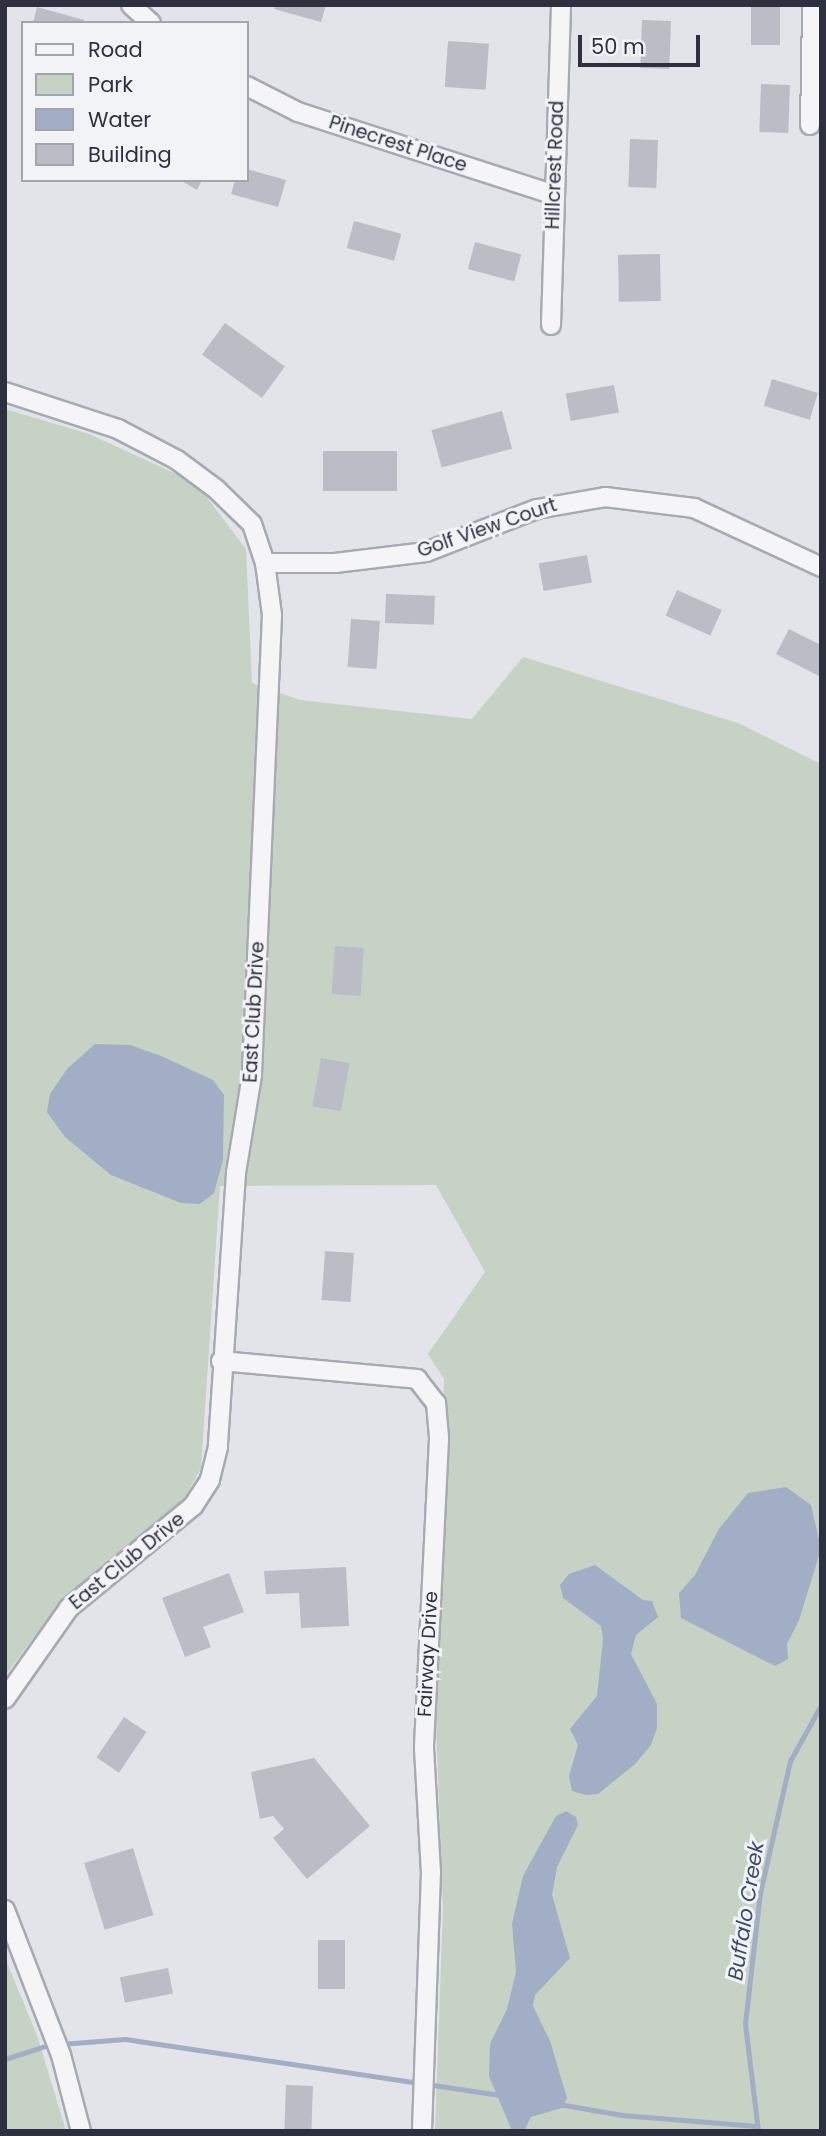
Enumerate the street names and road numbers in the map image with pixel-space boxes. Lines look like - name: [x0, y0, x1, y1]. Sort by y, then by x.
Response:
- street label: Hillcrest Road: [541, 100, 569, 230]
- street label: Pinecrest Place: [326, 111, 470, 177]
- street label: Golf View Court: [414, 493, 560, 563]
- street label: East Club Drive: [239, 941, 269, 1083]
- street label: East Club Drive: [65, 1508, 189, 1614]
- street label: Fairway Drive: [413, 1590, 443, 1718]

